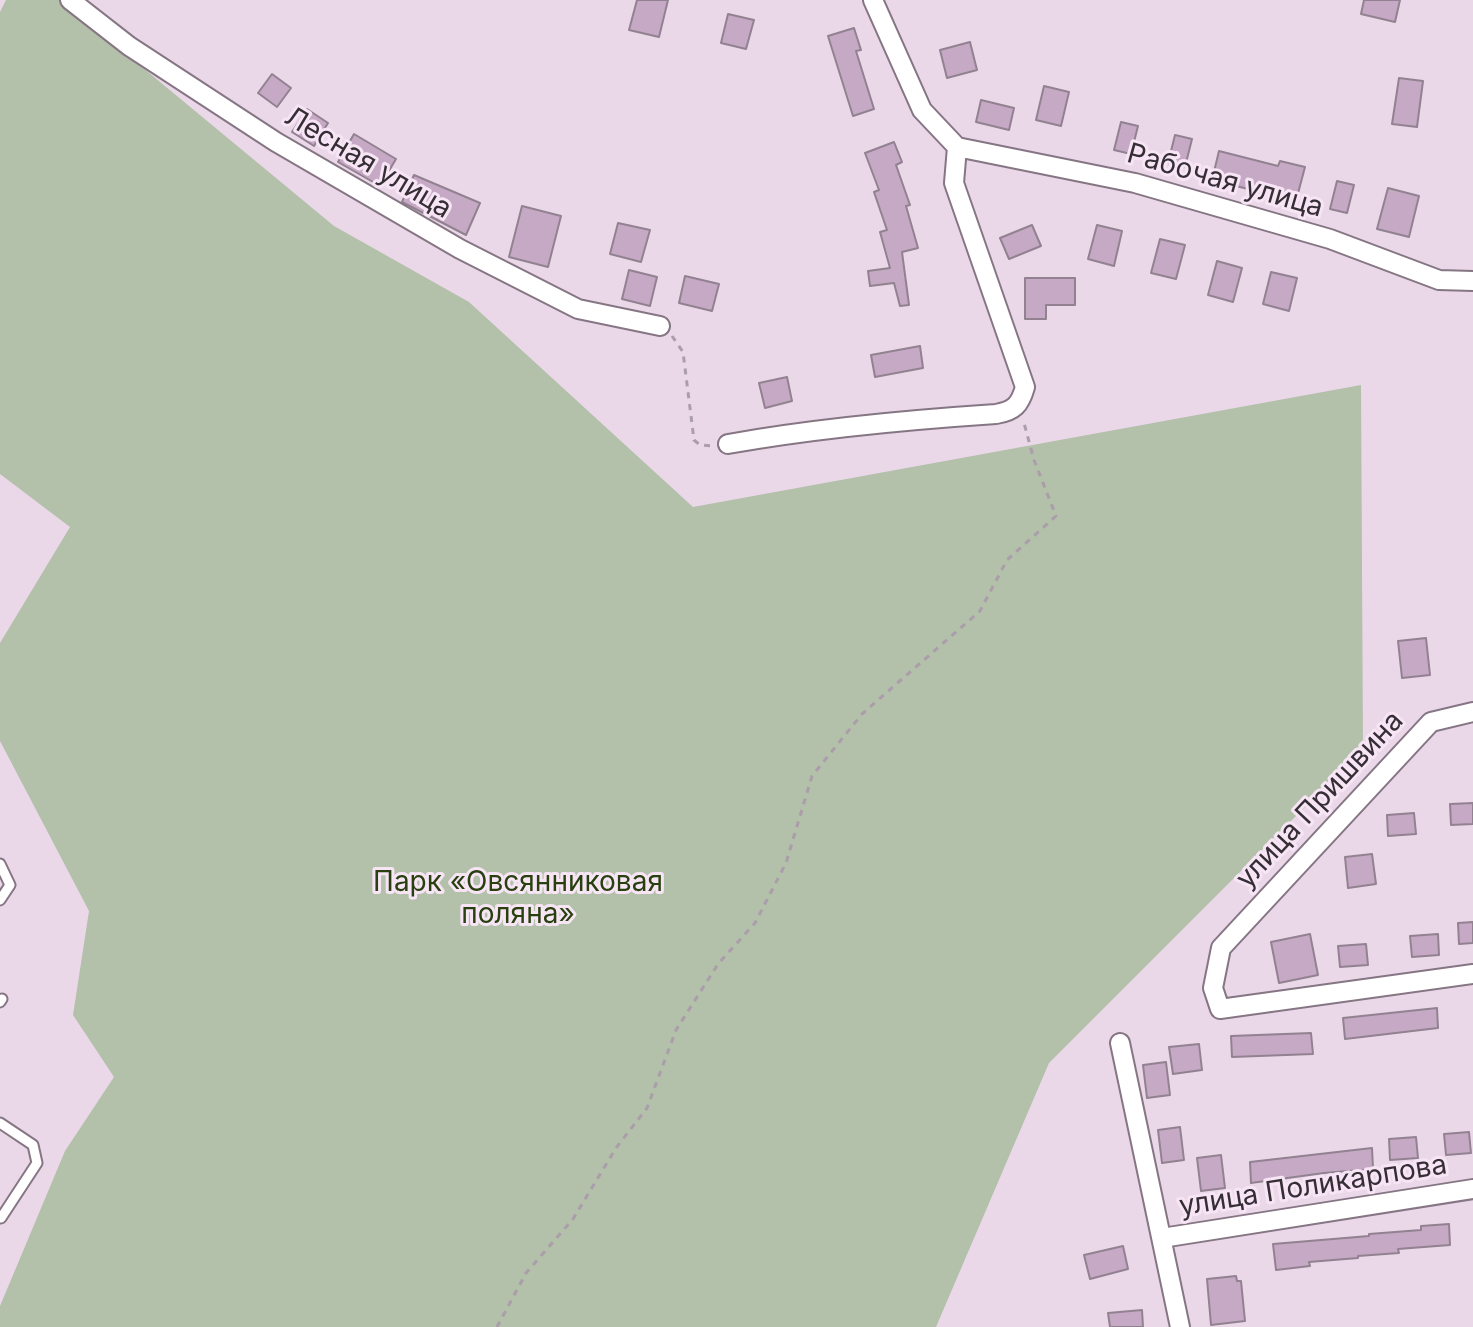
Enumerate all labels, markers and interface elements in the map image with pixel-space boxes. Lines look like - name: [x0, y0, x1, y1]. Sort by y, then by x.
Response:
- street label: Лесная улица: [279, 100, 457, 226]
- street label: Рабочая улица: [1123, 137, 1327, 225]
- street label: улица Пришвина: [1229, 705, 1411, 895]
- park label: Парк «Овсянниковая поляна»: [373, 866, 663, 932]
- street label: улица Поликарпова: [1177, 1148, 1449, 1224]

